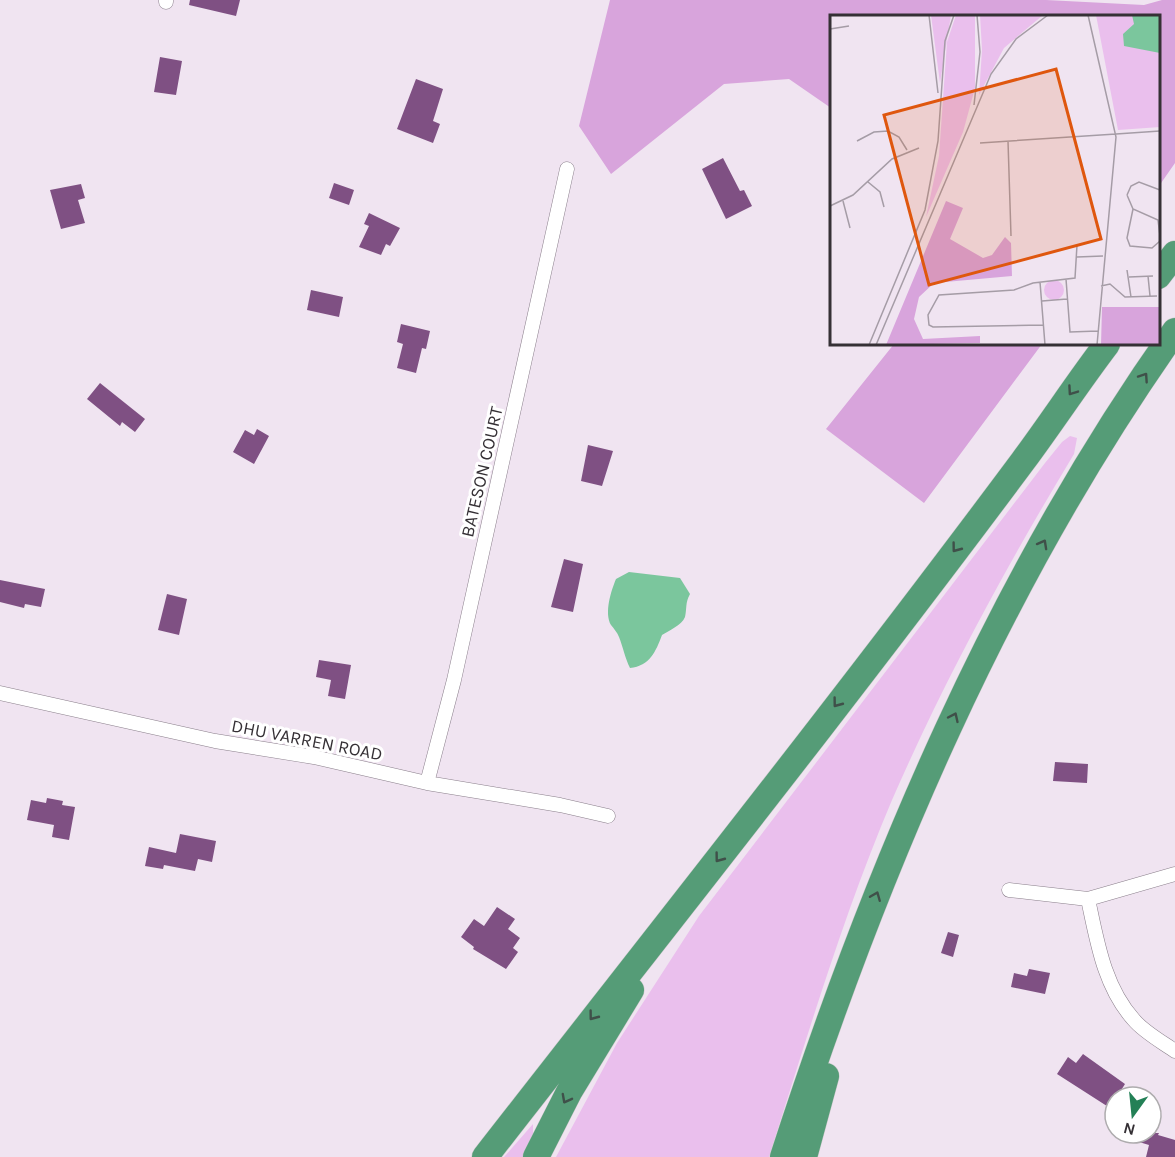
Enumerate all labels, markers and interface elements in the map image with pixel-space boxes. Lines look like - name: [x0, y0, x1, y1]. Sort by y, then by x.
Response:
- inset map: [830, 15, 1160, 345]
- one-way arrow: [1137, 373, 1148, 384]
- one-way arrow: [1068, 384, 1079, 395]
- street label: BATESON COURT: [456, 405, 508, 539]
- one-way arrow: [1036, 540, 1047, 550]
- one-way arrow: [953, 542, 964, 553]
- one-way arrow: [833, 696, 844, 707]
- one-way arrow: [946, 713, 958, 724]
- street label: DHU VARREN ROAD: [230, 715, 384, 765]
- one-way arrow: [716, 852, 727, 863]
- one-way arrow: [868, 891, 881, 901]
- one-way arrow: [590, 1009, 601, 1020]
- north arrow: [1103, 1085, 1163, 1145]
- one-way arrow: [562, 1093, 573, 1104]
- text: N: [1121, 1118, 1137, 1140]

